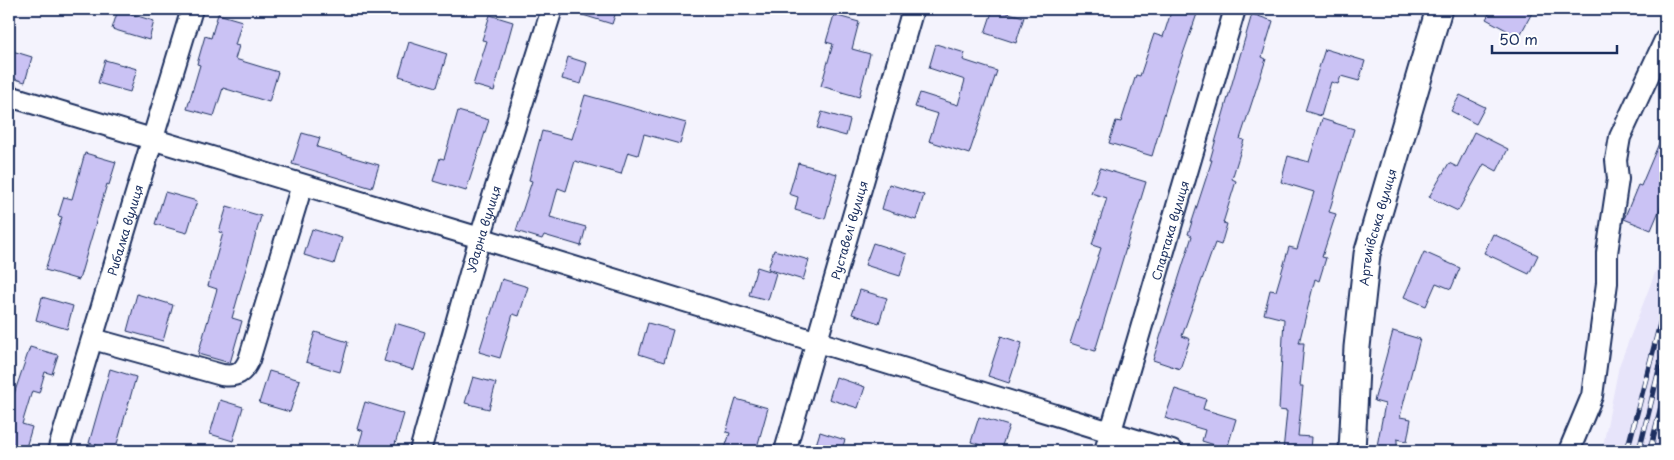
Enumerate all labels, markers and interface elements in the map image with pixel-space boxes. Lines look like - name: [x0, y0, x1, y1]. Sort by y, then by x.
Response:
- scale bar: [1492, 22, 1616, 54]
- text: 50 m: [1499, 27, 1538, 50]
- street label: Артемівська вулиця: [1355, 166, 1401, 287]
- street label: Руставелі вулиця: [826, 178, 872, 282]
- street label: Спартака вулиця: [1147, 178, 1193, 282]
- street label: Рибалка вулиця: [103, 182, 147, 278]
- street label: Ударна вулиця: [462, 183, 505, 274]

